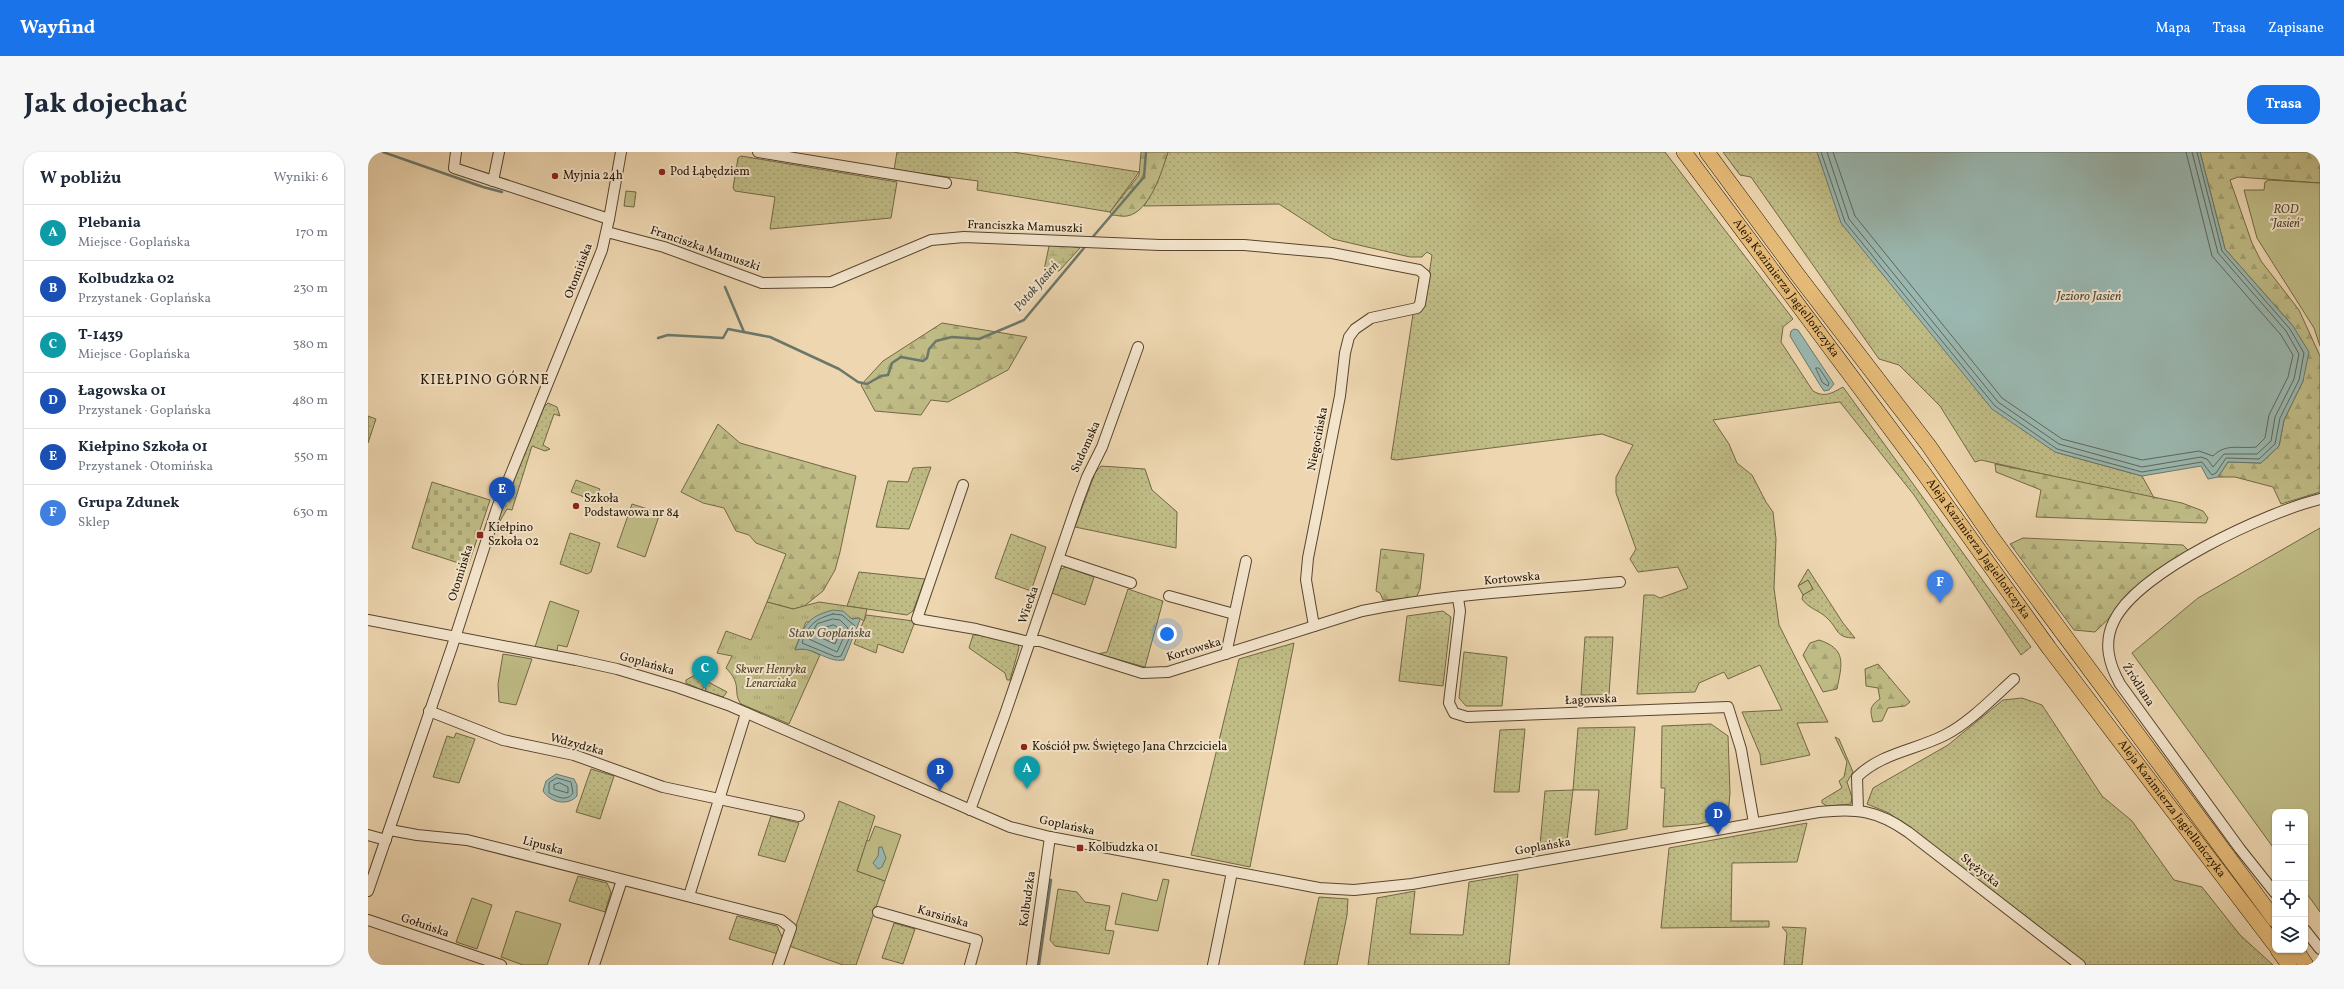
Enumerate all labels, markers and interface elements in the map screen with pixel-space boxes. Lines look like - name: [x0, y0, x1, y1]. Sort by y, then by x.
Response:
- text: Wayfind: [20, 15, 95, 41]
- text: Mapa: [2156, 19, 2191, 38]
- text: Trasa: [2213, 19, 2246, 38]
- text: Zapisane: [2268, 19, 2324, 38]
- text: Jak dojechać: [24, 85, 187, 124]
- button: Trasa: [2247, 85, 2320, 124]
- place label: Pod Łąbędziem: [670, 164, 750, 180]
- text: W pobliżu: [40, 167, 121, 190]
- marker: Pod Łąbędziem: [657, 167, 667, 177]
- place label: Myjnia 24h: [563, 168, 623, 184]
- text: Wyniki: 6: [274, 169, 328, 187]
- marker: Myjnia 24h: [550, 171, 560, 181]
- park label: ROD "Jasień": [2269, 202, 2304, 232]
- text: Plebania: [78, 213, 141, 234]
- street label: Aleja Kazimierza Jagiellończyka: [1729, 216, 1843, 361]
- street label: Franciszka Mamuszki: [967, 217, 1083, 237]
- street label: Franciszka Mamuszki: [648, 223, 763, 275]
- text: A: [48, 224, 58, 242]
- text: 170 m: [295, 224, 328, 242]
- text: Miejsce · Goplańska: [78, 234, 190, 252]
- street label: Otomińska: [561, 241, 597, 301]
- water label: Potok Jasień: [1010, 258, 1064, 316]
- text: Kolbudzka 02: [78, 269, 174, 290]
- text: B: [49, 280, 57, 298]
- text: 230 m: [293, 280, 328, 298]
- water label: Jezioro Jasień: [2054, 288, 2122, 306]
- text: Przystanek · Goplańska: [78, 290, 211, 308]
- text: T-1439: [78, 325, 123, 346]
- text: C: [49, 336, 57, 354]
- text: 380 m: [293, 336, 328, 354]
- text: Miejsce · Goplańska: [78, 346, 190, 364]
- district label: KIEŁPINO GÓRNE: [420, 370, 550, 390]
- text: Łagowska 01: [78, 381, 166, 402]
- text: D: [48, 392, 58, 410]
- text: 480 m: [292, 392, 328, 410]
- text: Przystanek · Goplańska: [78, 402, 211, 420]
- street label: Niegocińska: [1304, 406, 1332, 472]
- street label: Sudomska: [1068, 419, 1104, 475]
- text: Kiełpino Szkoła 01: [78, 437, 208, 458]
- text: E: [49, 448, 57, 466]
- text: 550 m: [294, 448, 328, 466]
- text: Przystanek · Otomińska: [78, 458, 213, 476]
- street label: Aleja Kazimierza Jagiellończyka: [1922, 476, 2034, 622]
- pin: E: [489, 477, 515, 510]
- place label: Szkoła Podstawowa nr 84: [584, 491, 679, 521]
- text: Grupa Zdunek: [78, 493, 179, 514]
- marker: Szkoła Podstawowa nr 84: [571, 501, 581, 511]
- text: F: [49, 504, 57, 522]
- text: 630 m: [293, 504, 328, 522]
- text: Sklep: [78, 514, 110, 532]
- place label: Kiełpino Szkoła 02: [488, 520, 539, 550]
- marker: Kiełpino Szkoła 02: [475, 530, 485, 540]
- street label: Otomińska: [445, 543, 477, 603]
- street label: Kortowska: [1483, 569, 1541, 589]
- pin: F: [1927, 570, 1953, 603]
- street label: Wiecka: [1015, 584, 1043, 626]
- your location: [1157, 624, 1177, 644]
- water label: Staw Goplańska: [789, 625, 871, 643]
- street label: Kortowska: [1165, 634, 1223, 666]
- street label: Goplańska: [618, 649, 676, 679]
- pin: C: [692, 656, 718, 689]
- street label: Źródlana: [2118, 660, 2159, 710]
- park label: Skwer Henryka Lenarciaka: [736, 662, 807, 692]
- street label: Łagowska: [1565, 691, 1617, 709]
- street label: Wdzydzka: [548, 730, 606, 760]
- street label: Aleja Kazimierza Jagiellończyka: [2114, 737, 2229, 881]
- place label: Kościół pw. Świętego Jana Chrzciciela: [1032, 738, 1227, 755]
- marker: Kościół pw. Świętego Jana Chrzciciela: [1019, 742, 1029, 752]
- pin: A: [1014, 756, 1040, 789]
- pin: B: [927, 758, 953, 791]
- pin: D: [1705, 802, 1731, 835]
- map controls: [2272, 809, 2308, 953]
- button: +: [2272, 809, 2308, 845]
- street label: Goplańska: [1038, 812, 1096, 840]
- street label: Lipuska: [521, 833, 565, 859]
- street label: Goplańska: [1514, 834, 1572, 860]
- place label: Kolbudzka 01: [1088, 840, 1158, 856]
- marker: Kolbudzka 01: [1075, 843, 1085, 853]
- button: −: [2272, 845, 2308, 881]
- street label: Stężycka: [1957, 850, 2003, 892]
- street label: Kolbudzka: [1016, 870, 1040, 928]
- button: locate: [2272, 881, 2308, 917]
- street label: Karsińska: [915, 902, 971, 932]
- street label: Gołuńska: [399, 910, 451, 942]
- button: layers: [2272, 917, 2308, 953]

